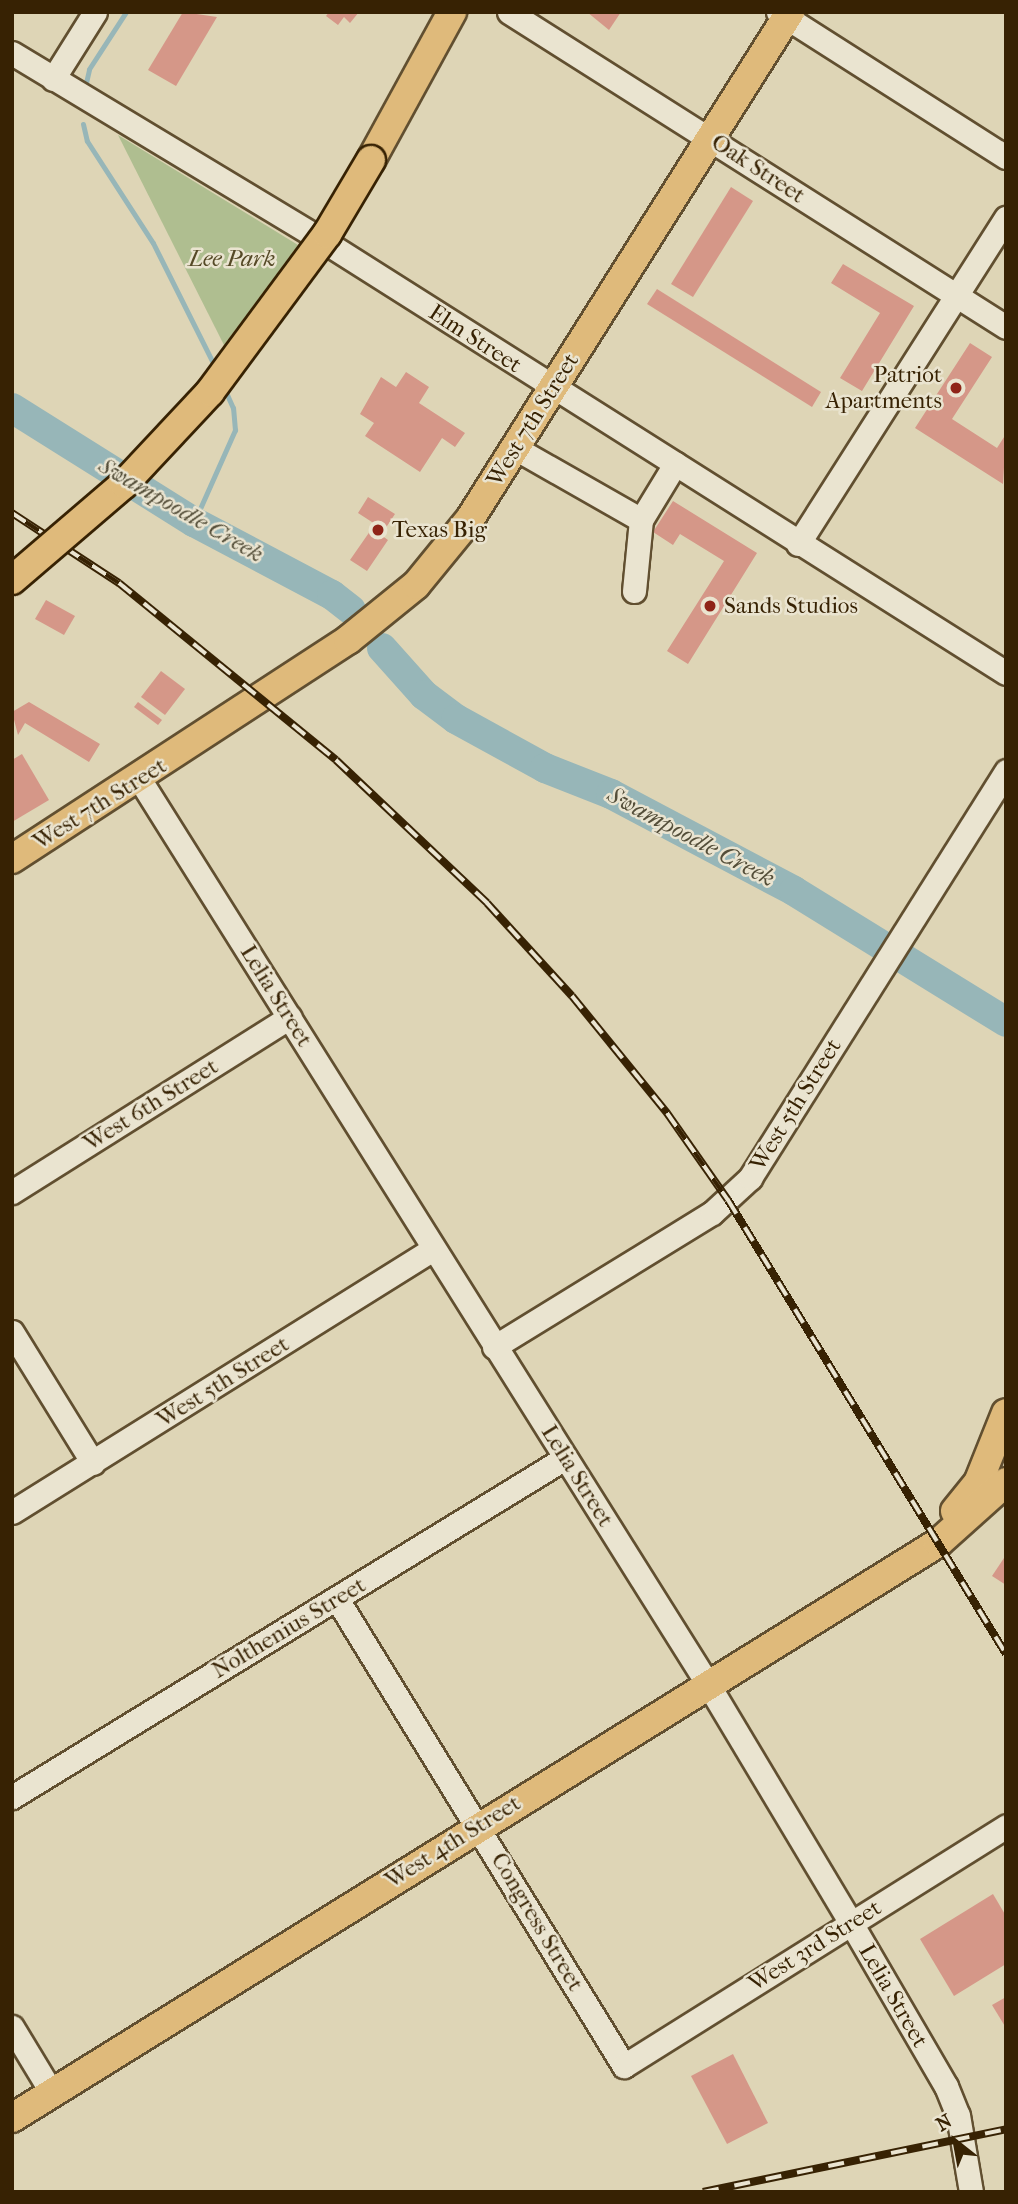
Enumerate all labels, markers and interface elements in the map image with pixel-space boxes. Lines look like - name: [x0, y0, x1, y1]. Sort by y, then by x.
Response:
- street label: Oak Street: [706, 128, 810, 210]
- park label: Lee Park: [189, 245, 275, 273]
- street label: Elm Street: [423, 299, 527, 379]
- street label: West 7th Street: [481, 348, 585, 492]
- place label: Patriot Apartments: [826, 361, 942, 415]
- marker: Patriot Apartments: [948, 380, 964, 396]
- water label: Swampoodle Creek: [93, 451, 269, 569]
- place label: Texas Big: [392, 516, 487, 544]
- marker: Texas Big: [370, 522, 386, 538]
- place label: Sands Studios: [724, 592, 858, 620]
- marker: Sands Studios: [702, 598, 718, 614]
- street label: West 7th Street: [28, 752, 172, 856]
- water label: Swampoodle Creek: [602, 781, 780, 893]
- street label: Lelia Street: [234, 940, 318, 1052]
- street label: West 5th Street: [744, 1034, 848, 1176]
- street label: West 6th Street: [79, 1053, 223, 1157]
- street label: West 5th Street: [152, 1330, 294, 1434]
- street label: Lelia Street: [535, 1420, 619, 1532]
- street label: Nolthenius Street: [207, 1571, 371, 1685]
- street label: West 4th Street: [380, 1789, 526, 1895]
- street label: Congress Street: [485, 1848, 589, 1996]
- street label: West 3rd Street: [744, 1894, 886, 1998]
- street label: Lelia Street: [852, 1939, 934, 2053]
- north arrow: [920, 2106, 990, 2176]
- text: N: [932, 2110, 956, 2136]

